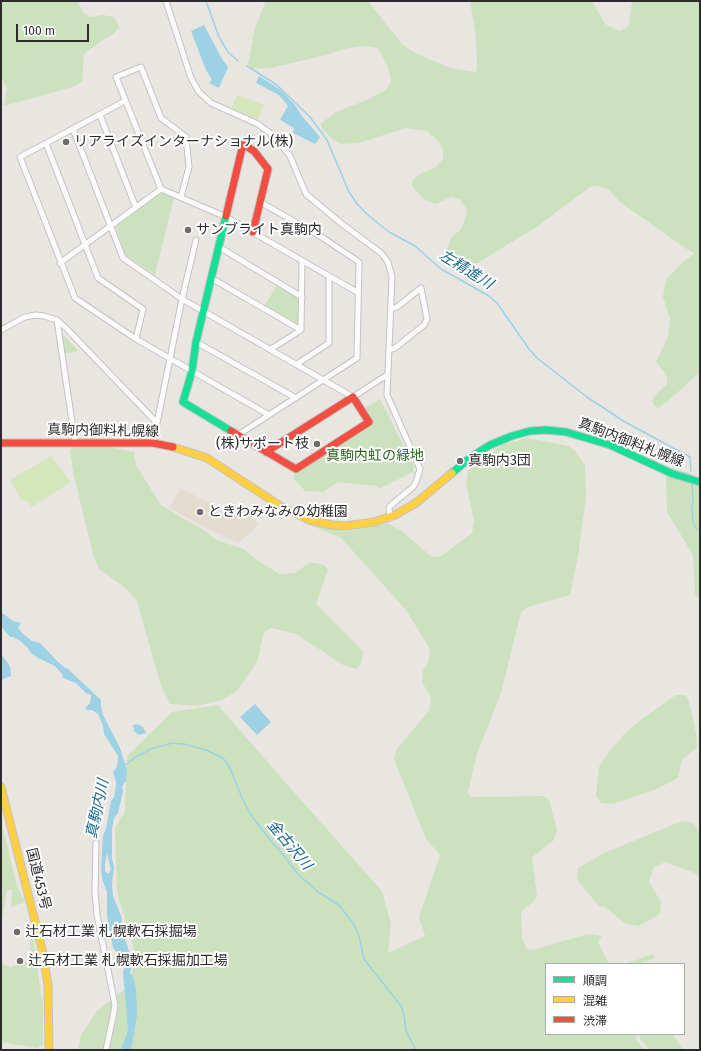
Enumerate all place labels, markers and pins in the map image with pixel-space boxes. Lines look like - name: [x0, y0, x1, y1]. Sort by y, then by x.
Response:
- place label: リアライズインターナショナル(株): [74, 134, 293, 150]
- marker: リアライズインターナショナル(株): [61, 137, 71, 147]
- place label: サンブライト真駒内: [196, 222, 322, 238]
- marker: サンブライト真駒内: [183, 225, 193, 235]
- place label: (株)サポート枝: [216, 436, 309, 452]
- marker: (株)サポート枝: [312, 439, 322, 449]
- place label: 真駒内3団: [468, 453, 531, 469]
- marker: 真駒内3団: [455, 456, 465, 466]
- place label: ときわみなみの幼稚園: [208, 504, 348, 520]
- marker: ときわみなみの幼稚園: [195, 507, 205, 517]
- place label: 辻石材工業 札幌軟石採掘場: [25, 924, 197, 940]
- marker: 辻石材工業 札幌軟石採掘場: [12, 927, 22, 937]
- place label: 辻石材工業 札幌軟石採掘加工場: [28, 953, 228, 969]
- marker: 辻石材工業 札幌軟石採掘加工場: [15, 956, 25, 966]

